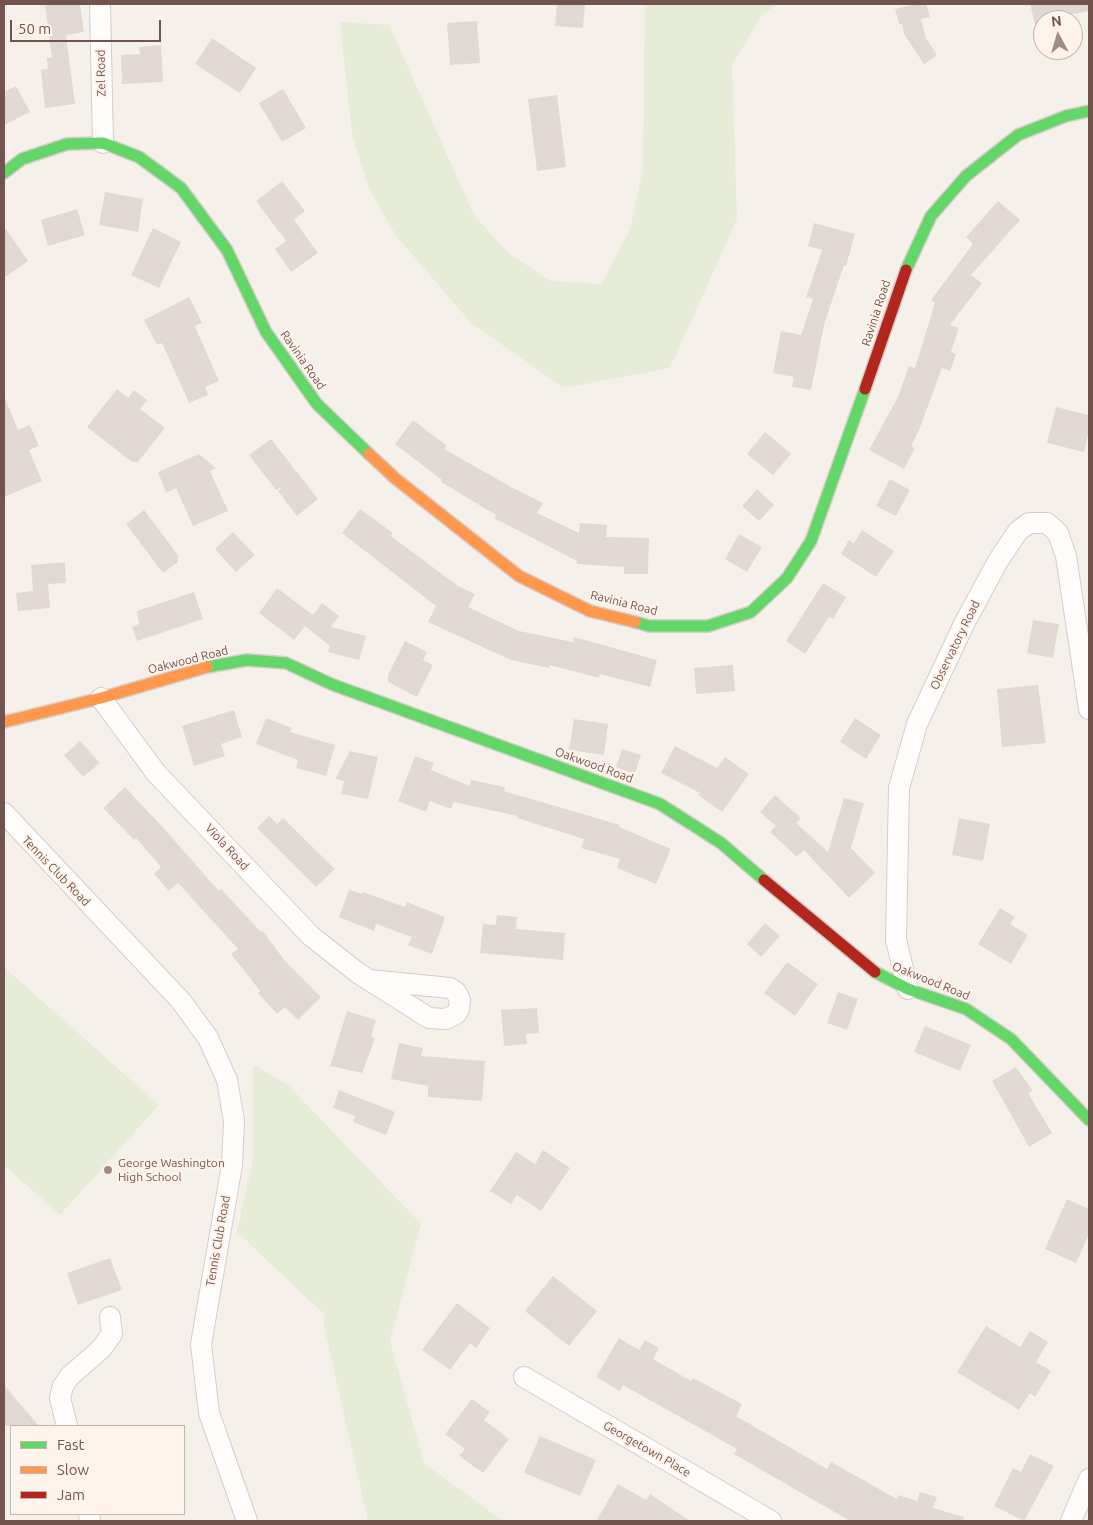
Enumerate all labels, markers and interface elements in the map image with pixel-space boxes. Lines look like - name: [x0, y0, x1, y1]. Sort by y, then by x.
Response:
- scale bar: [12, 10, 164, 42]
- north arrow: [1033, 10, 1083, 60]
- text: N: [1050, 13, 1063, 30]
- text: 50 m: [18, 20, 51, 37]
- street label: Zel Road: [93, 49, 109, 97]
- street label: Ravinia Road: [859, 278, 893, 348]
- street label: Ravinia Road: [277, 328, 329, 392]
- street label: Ravinia Road: [589, 588, 659, 618]
- street label: Observatory Road: [927, 598, 983, 692]
- street label: Oakwood Road: [146, 643, 230, 677]
- street label: Oakwood Road: [553, 744, 635, 786]
- street label: Viola Road: [202, 821, 252, 873]
- street label: Tennis Club Road: [19, 833, 93, 909]
- street label: Oakwood Road: [890, 959, 972, 1003]
- place label: George Washington High School: [118, 1156, 225, 1184]
- marker: George Washington High School: [102, 1164, 114, 1176]
- street label: Tennis Club Road: [203, 1194, 233, 1288]
- street label: Georgetown Place: [601, 1418, 693, 1480]
- legend: [10, 1425, 185, 1515]
- text: Fast: [57, 1436, 84, 1453]
- text: Slow: [57, 1461, 89, 1478]
- text: Jam: [57, 1486, 85, 1503]

